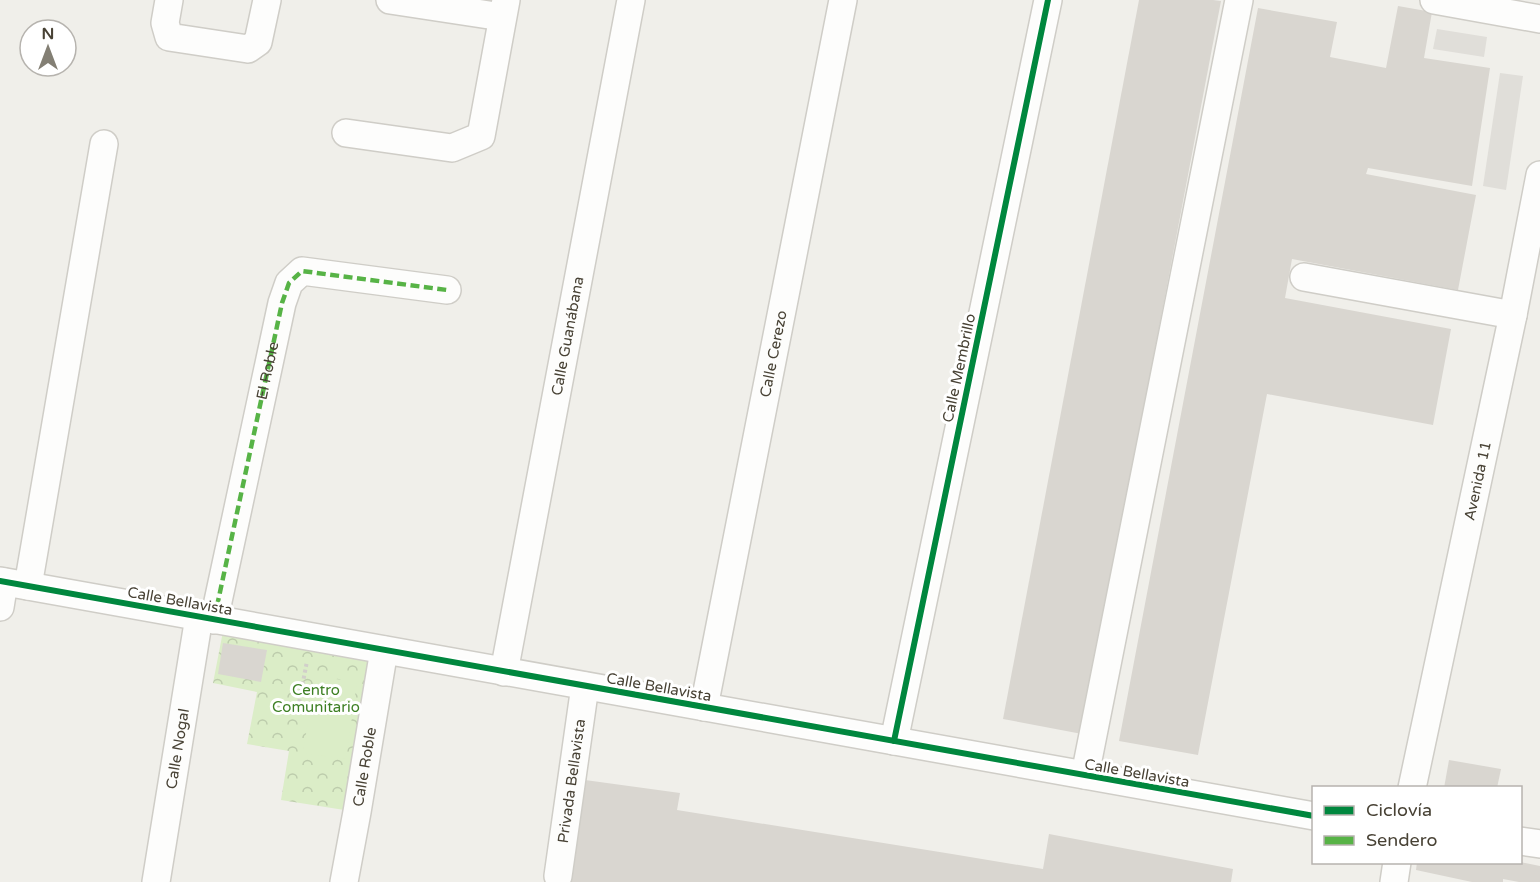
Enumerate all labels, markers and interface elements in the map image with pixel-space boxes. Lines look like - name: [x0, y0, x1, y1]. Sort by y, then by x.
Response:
- north arrow: [18, 18, 78, 78]
- text: N: [42, 24, 54, 44]
- street label: Calle Guanábana: [547, 275, 588, 397]
- street label: Calle Cerezo: [756, 309, 791, 399]
- street label: Calle Membrillo: [939, 312, 979, 424]
- street label: El Roble: [253, 340, 282, 401]
- street label: Avenida 11: [1460, 440, 1495, 522]
- street label: Calle Bellavista: [126, 583, 234, 619]
- street label: Calle Bellavista: [605, 669, 713, 705]
- park label: Centro Comunitario: [272, 681, 360, 716]
- street label: Calle Nogal: [162, 707, 193, 790]
- street label: Privada Bellavista: [554, 718, 589, 844]
- street label: Calle Roble: [349, 726, 380, 808]
- street label: Calle Bellavista: [1083, 755, 1191, 791]
- legend: [1312, 786, 1522, 864]
- text: Ciclovía: [1366, 799, 1432, 821]
- text: Sendero: [1366, 829, 1437, 851]

